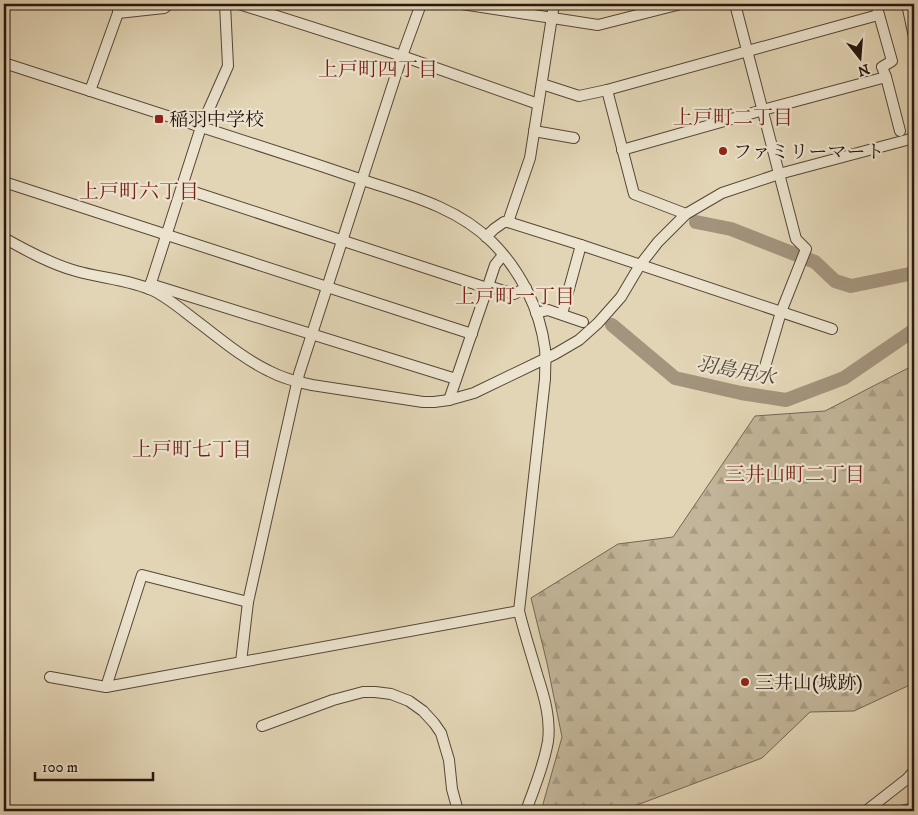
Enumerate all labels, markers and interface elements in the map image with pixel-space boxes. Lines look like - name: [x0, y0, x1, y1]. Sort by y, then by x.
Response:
- north arrow: [836, 32, 886, 82]
- district label: 上戸町四丁目: [318, 58, 438, 83]
- text: N: [855, 59, 872, 80]
- district label: 上戸町二丁目: [673, 106, 793, 131]
- place label: 稲羽中学校: [169, 109, 264, 132]
- marker: 稲羽中学校: [153, 113, 165, 125]
- place label: ファミリーマート: [733, 141, 885, 164]
- marker: ファミリーマート: [717, 145, 729, 157]
- district label: 上戸町六丁目: [79, 180, 199, 205]
- district label: 上戸町一丁目: [455, 285, 575, 310]
- water label: 羽島用水: [694, 352, 779, 392]
- district label: 上戸町七丁目: [132, 438, 252, 463]
- district label: 三井山町二丁目: [725, 463, 865, 488]
- place label: 三井山(城跡): [755, 672, 863, 695]
- marker: 三井山(城跡): [739, 676, 751, 688]
- scale bar: [35, 750, 152, 782]
- text: 100 m: [42, 758, 78, 777]

